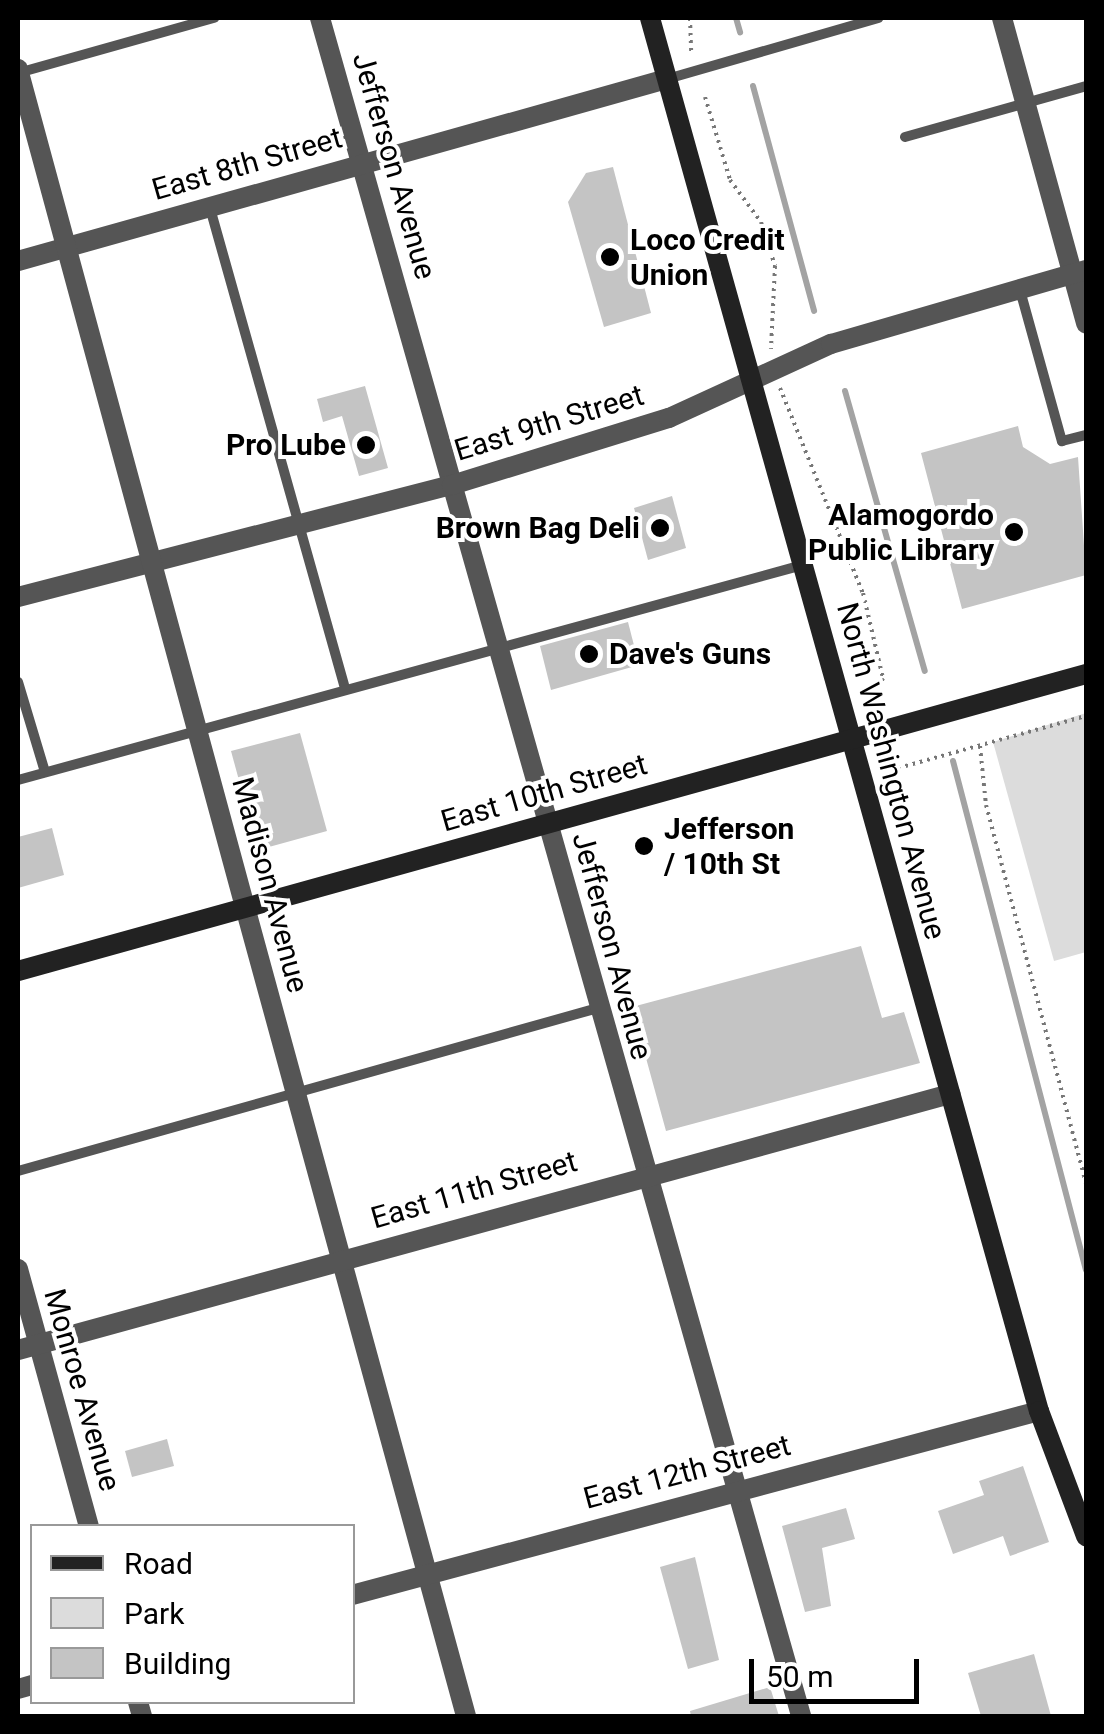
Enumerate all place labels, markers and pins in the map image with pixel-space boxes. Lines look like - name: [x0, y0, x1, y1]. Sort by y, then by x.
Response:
- place label: Loco Credit Union: [630, 222, 785, 292]
- marker: Loco Credit Union: [599, 246, 621, 268]
- place label: Pro Lube: [226, 427, 346, 463]
- marker: Pro Lube: [355, 434, 377, 456]
- place label: Alamogordo Public Library: [808, 497, 994, 568]
- place label: Brown Bag Deli: [436, 510, 640, 546]
- marker: Brown Bag Deli: [649, 517, 671, 539]
- marker: Alamogordo Public Library: [1003, 521, 1025, 543]
- place label: Dave's Guns: [609, 636, 771, 672]
- marker: Dave's Guns: [578, 643, 600, 665]
- place label: Jefferson / 10th St: [664, 811, 794, 882]
- marker: Jefferson / 10th St: [633, 835, 655, 857]

